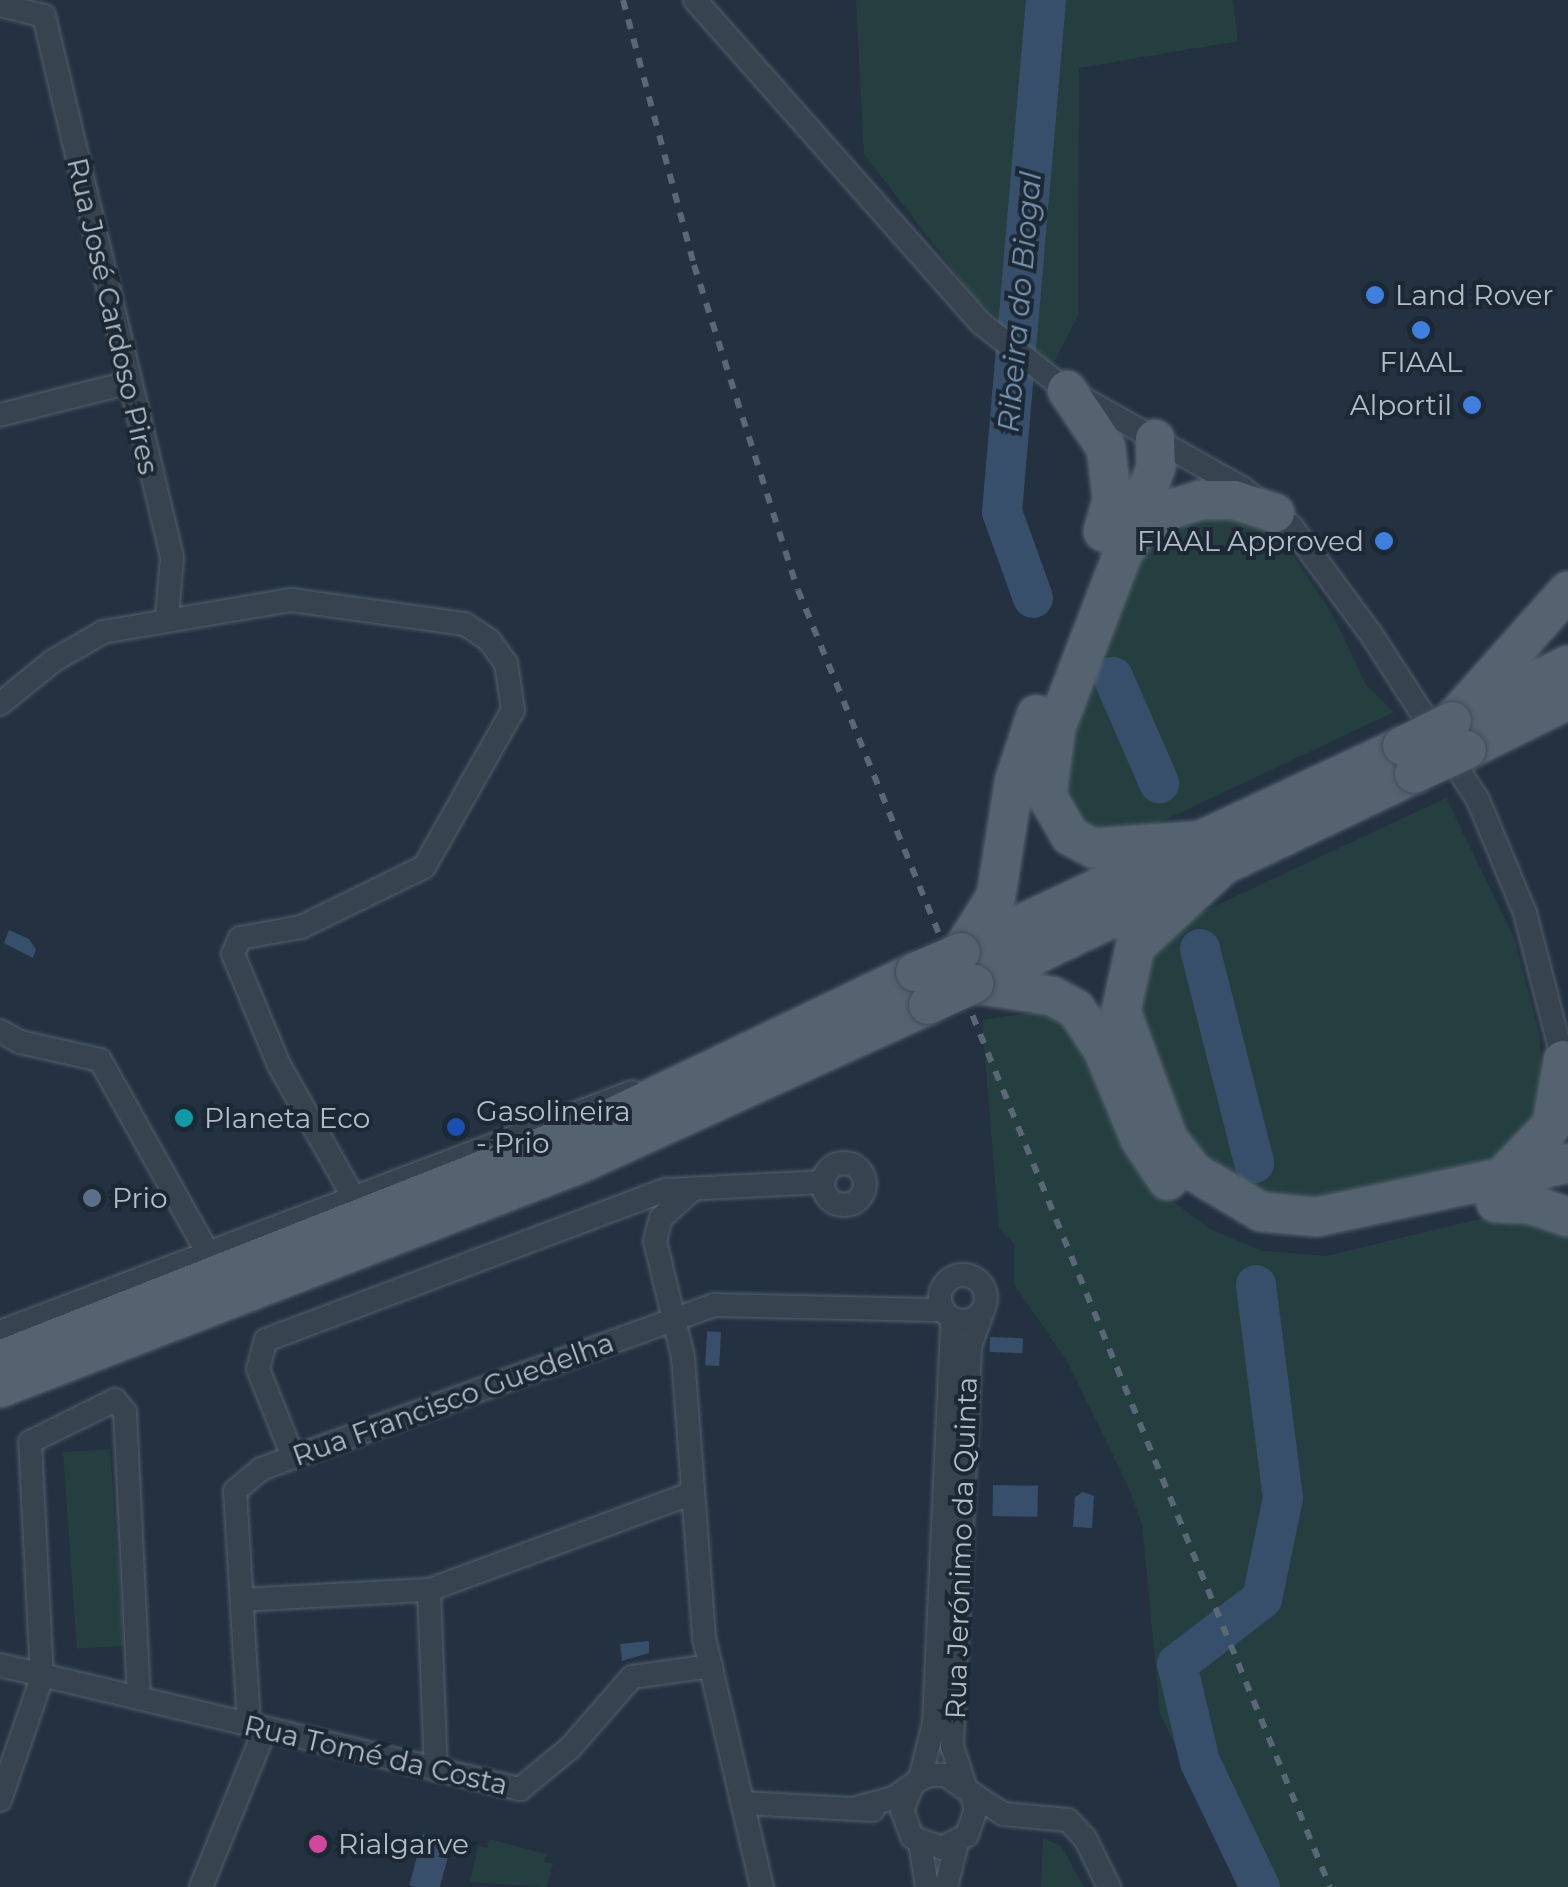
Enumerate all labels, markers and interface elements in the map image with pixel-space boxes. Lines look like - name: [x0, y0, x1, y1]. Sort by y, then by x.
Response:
- street label: Rua José Cardoso Pires: [60, 155, 166, 477]
- water label: Ribeira do Biogal: [991, 170, 1049, 434]
- place label: Land Rover: [1395, 278, 1554, 312]
- marker: Land Rover: [1364, 284, 1386, 306]
- marker: FIAAL: [1410, 319, 1432, 341]
- place label: FIAAL: [1379, 345, 1463, 379]
- place label: Alportil: [1350, 388, 1452, 422]
- marker: Alportil: [1461, 394, 1483, 416]
- place label: FIAAL Approved: [1137, 524, 1364, 558]
- marker: FIAAL Approved: [1373, 530, 1395, 552]
- place label: Gasolineira - Prio: [476, 1094, 630, 1160]
- place label: Planeta Eco: [204, 1101, 370, 1135]
- marker: Planeta Eco: [173, 1107, 195, 1129]
- marker: Gasolineira - Prio: [445, 1116, 467, 1138]
- place label: Prio: [112, 1181, 168, 1215]
- marker: Prio: [81, 1187, 103, 1209]
- street label: Rua Francisco Guedelha: [288, 1325, 618, 1473]
- street label: Rua Jerónimo da Quinta: [938, 1376, 984, 1720]
- street label: Rua Tomé da Costa: [241, 1708, 511, 1802]
- place label: Rialgarve: [338, 1827, 469, 1861]
- marker: Rialgarve: [307, 1833, 329, 1855]

